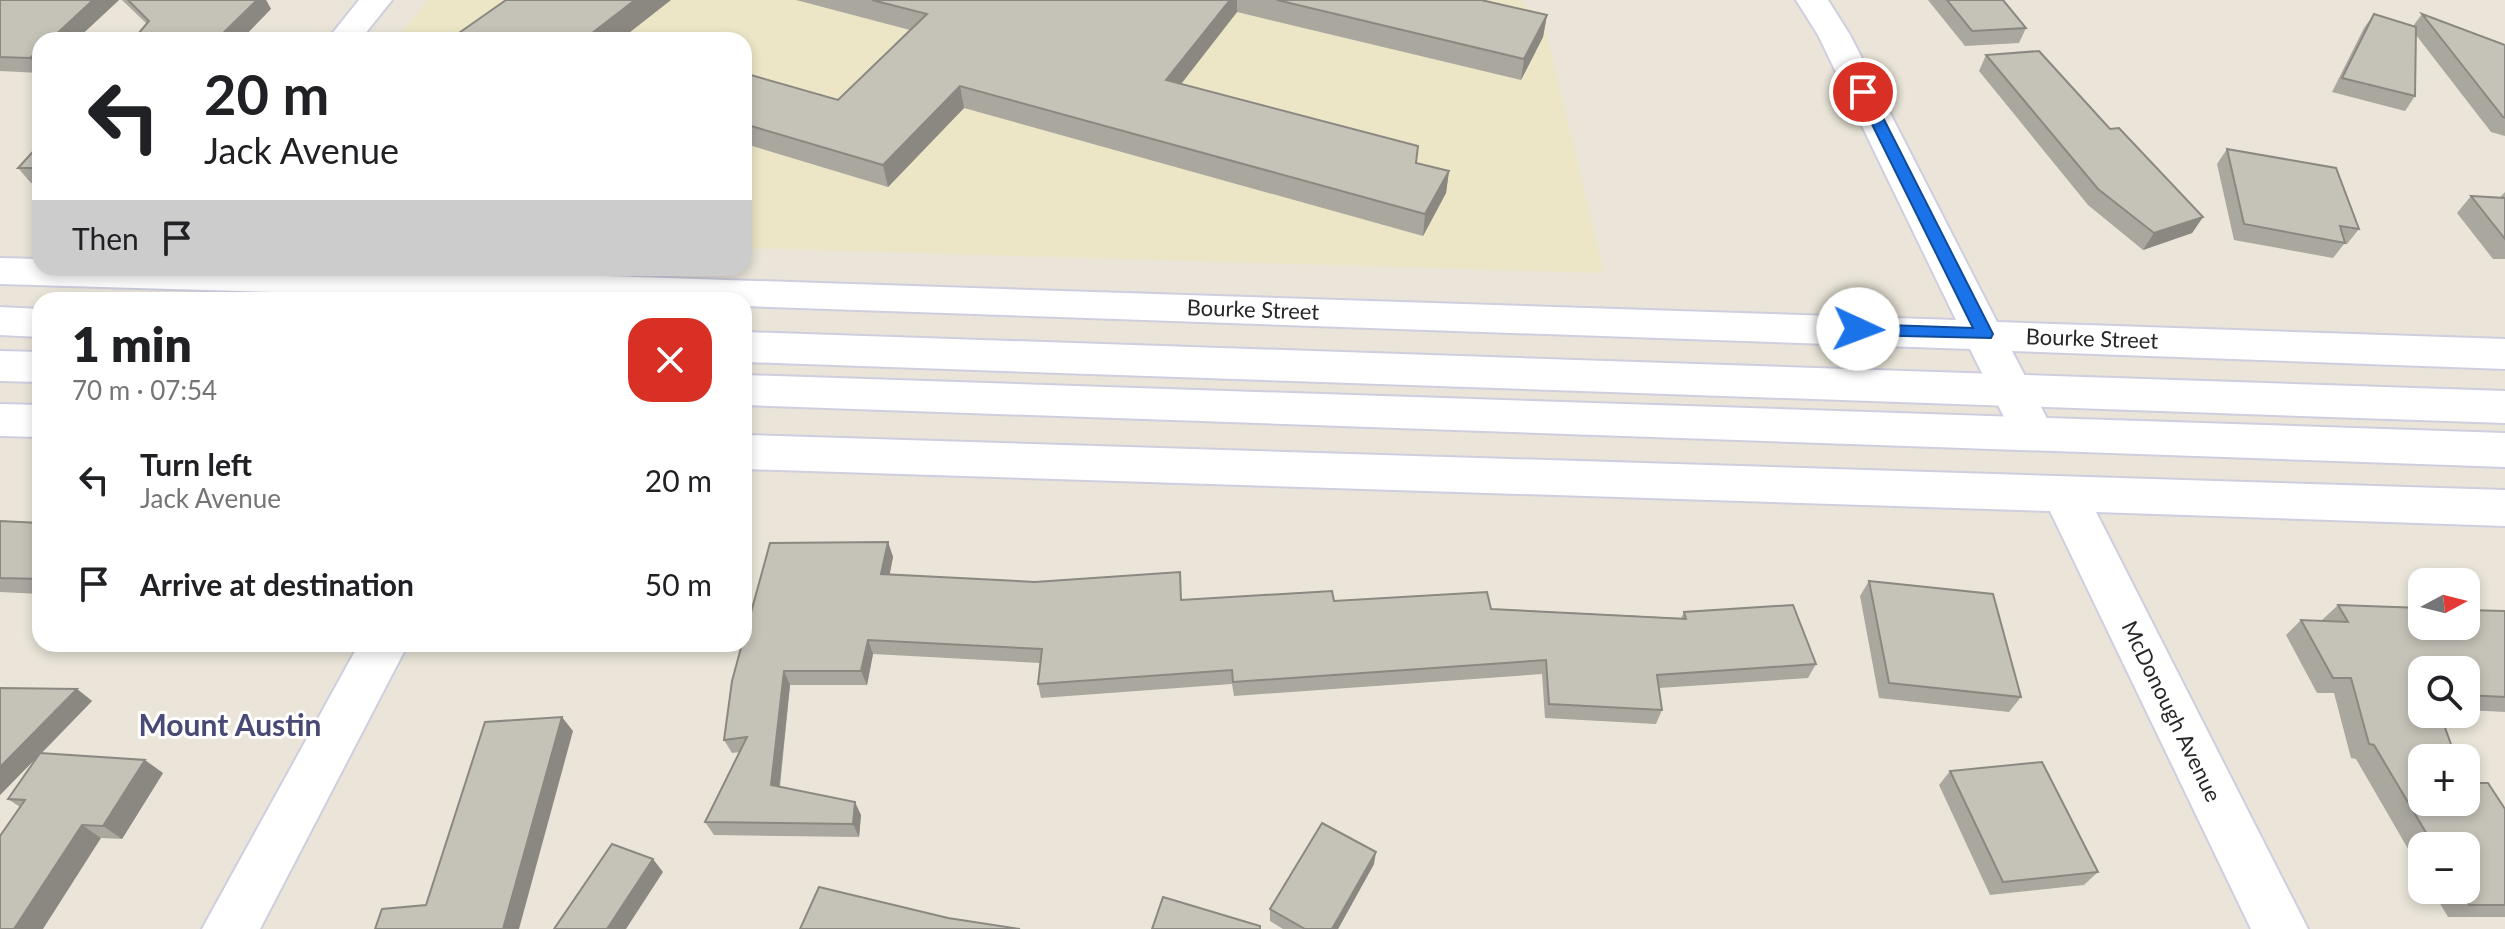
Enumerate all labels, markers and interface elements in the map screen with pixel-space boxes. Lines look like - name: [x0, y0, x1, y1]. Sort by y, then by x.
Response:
- pin: [1829, 58, 1897, 126]
- text: 20 m: [204, 60, 329, 127]
- icon: left: [72, 64, 176, 168]
- icon: arrive: [1841, 70, 1885, 114]
- text: Jack Avenue: [204, 128, 399, 172]
- icon: arrive: [155, 216, 199, 260]
- text: Then: [72, 220, 139, 256]
- position arrow: [1816, 287, 1900, 371]
- street label: Bourke Street: [1186, 293, 1320, 325]
- text: 1 min: [72, 315, 192, 372]
- button: close: [628, 318, 712, 402]
- street label: Bourke Street: [2025, 322, 2159, 354]
- text: 70 m · 07:54: [72, 374, 217, 406]
- text: Turn left: [140, 446, 252, 482]
- icon: left: [72, 458, 116, 502]
- text: 20 m: [645, 462, 712, 498]
- text: Jack Avenue: [140, 482, 281, 514]
- icon: arrive: [72, 562, 116, 606]
- text: Arrive at destination: [140, 566, 414, 602]
- text: 50 m: [645, 566, 712, 602]
- north arrow: [2408, 568, 2480, 640]
- map controls: [2408, 568, 2480, 904]
- street label: McDonough Avenue: [2116, 616, 2228, 806]
- button: search: [2408, 656, 2480, 728]
- district label: Mount Austin: [138, 706, 322, 742]
- button: +: [2408, 744, 2480, 816]
- button: −: [2408, 832, 2480, 904]

